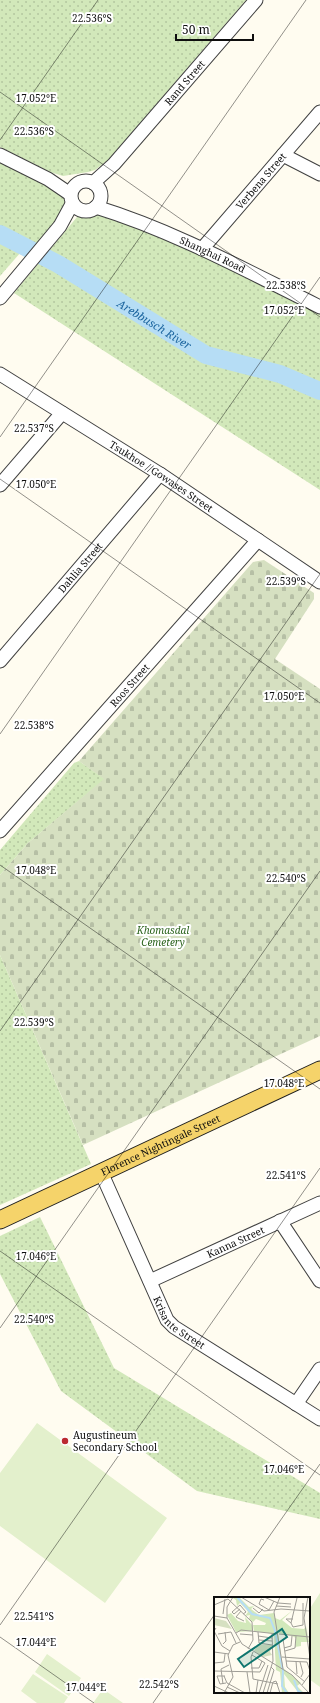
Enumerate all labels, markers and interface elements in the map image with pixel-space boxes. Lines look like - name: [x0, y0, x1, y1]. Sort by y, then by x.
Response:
- text: 22.536°S: [72, 11, 112, 25]
- scale bar: [176, 16, 253, 42]
- text: 50 m: [182, 21, 210, 38]
- street label: Rand Street: [161, 57, 208, 108]
- text: 17.052°E: [16, 91, 56, 105]
- text: 22.536°S: [14, 124, 54, 138]
- street label: Verbena Street: [232, 149, 289, 212]
- street label: Shanghai Road: [178, 233, 248, 276]
- text: 22.538°S: [266, 278, 306, 292]
- water label: Arebbusch River: [114, 295, 195, 352]
- text: 17.052°E: [264, 303, 304, 317]
- text: 22.537°S: [14, 421, 54, 435]
- street label: Tsukhoe //Gowases Street: [107, 437, 216, 515]
- text: 17.050°E: [16, 477, 56, 491]
- street label: Dahlia Street: [55, 539, 106, 596]
- text: 22.539°S: [266, 574, 306, 588]
- street label: Roos Street: [106, 660, 153, 710]
- text: 17.050°E: [264, 689, 304, 703]
- text: 22.538°S: [14, 718, 54, 732]
- text: 17.048°E: [16, 863, 56, 877]
- text: 22.540°S: [266, 871, 306, 885]
- park label: Khomasdal Cemetery: [136, 923, 189, 949]
- text: 22.539°S: [14, 1015, 54, 1029]
- text: 17.048°E: [264, 1076, 304, 1090]
- street label: Florence Nightingale Street: [98, 1111, 223, 1179]
- text: 22.541°S: [266, 1168, 306, 1182]
- street label: Kanna Street: [204, 1222, 267, 1261]
- text: 17.046°E: [16, 1249, 56, 1263]
- street label: Krisante Street: [150, 1294, 208, 1352]
- text: 22.540°S: [14, 1312, 54, 1326]
- place label: Augustineum Secondary School: [73, 1428, 157, 1454]
- marker: Augustineum Secondary School: [60, 1436, 70, 1446]
- text: 17.046°E: [264, 1462, 304, 1476]
- inset map: [214, 1597, 310, 1693]
- text: 22.541°S: [14, 1609, 54, 1623]
- text: 17.044°E: [16, 1635, 56, 1649]
- text: 22.542°S: [139, 1677, 179, 1691]
- text: 17.044°E: [66, 1680, 106, 1694]

